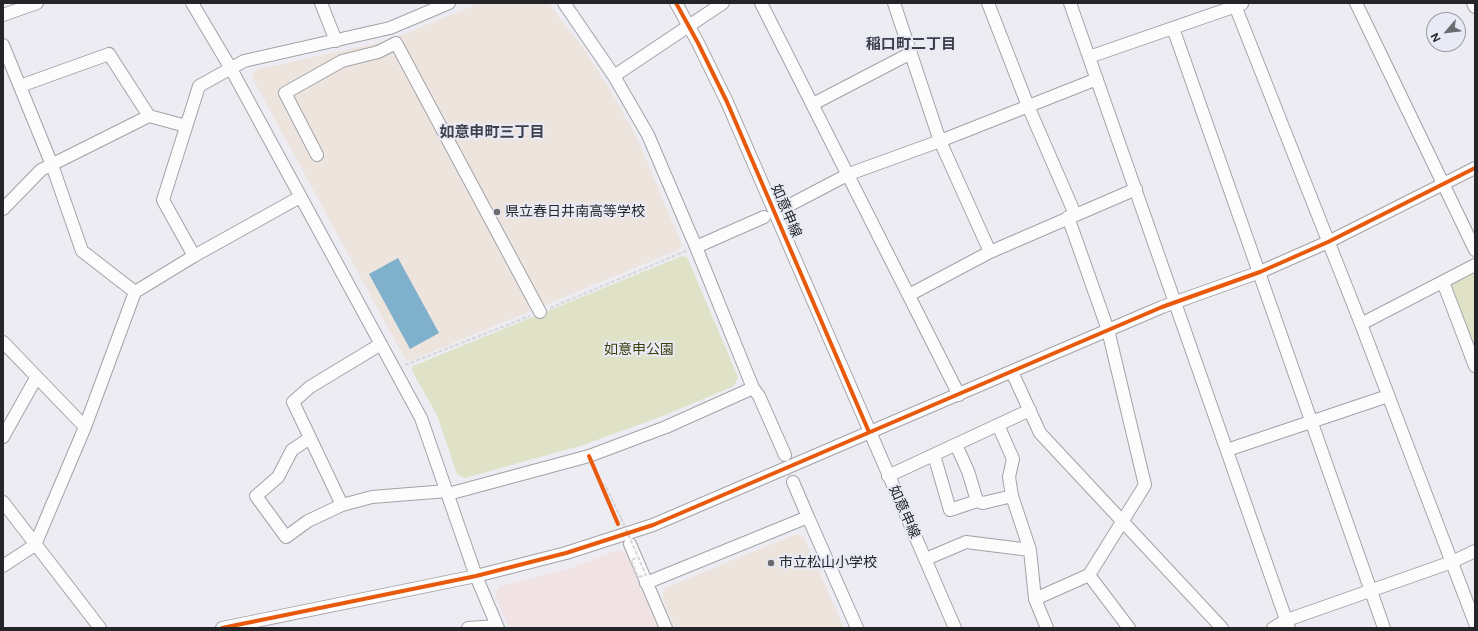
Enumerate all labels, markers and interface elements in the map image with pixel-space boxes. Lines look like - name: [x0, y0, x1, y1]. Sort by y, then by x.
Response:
- north arrow: [1426, 12, 1466, 52]
- text: N: [1428, 31, 1444, 44]
- district label: 稲口町二丁目: [866, 36, 956, 54]
- district label: 如意申町三丁目: [440, 124, 544, 142]
- street label: 如意申線: [767, 182, 805, 240]
- place label: 県立春日井南高等学校: [505, 204, 645, 220]
- marker: 県立春日井南高等学校: [492, 207, 502, 217]
- park label: 如意申公園: [604, 342, 674, 358]
- street label: 如意申線: [885, 483, 923, 541]
- place label: 市立松山小学校: [779, 555, 877, 571]
- marker: 市立松山小学校: [766, 558, 776, 568]

